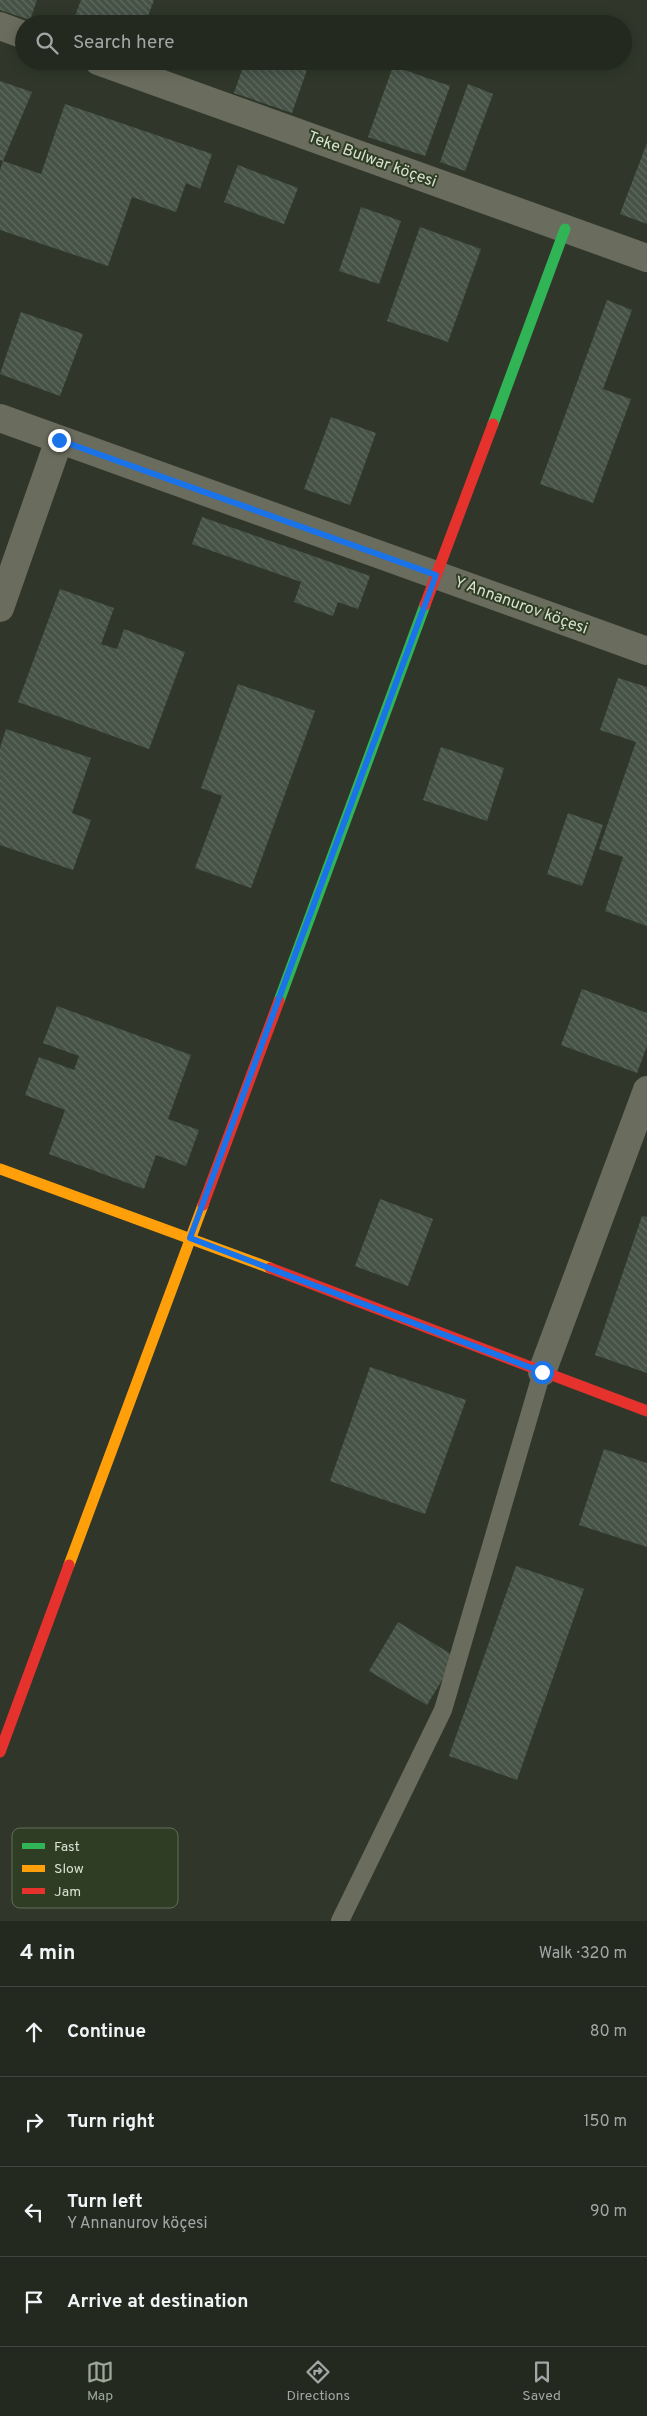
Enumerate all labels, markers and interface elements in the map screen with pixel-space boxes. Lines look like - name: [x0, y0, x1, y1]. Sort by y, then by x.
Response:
- search box: [15, 15, 632, 70]
- icon: search: [33, 29, 61, 57]
- text: Search here: [73, 31, 175, 55]
- street label: Teke Bulwar köçesi: [305, 127, 439, 193]
- route end: [48, 429, 71, 452]
- street label: Y Annanurov köçesi: [452, 573, 590, 639]
- route start: [531, 1361, 554, 1384]
- legend: [12, 1828, 178, 1908]
- text: Fast: [54, 1839, 80, 1856]
- text: Slow: [54, 1861, 84, 1878]
- text: Jam: [54, 1884, 81, 1901]
- text: 4 min: [20, 1940, 76, 1967]
- text: Walk · 320 m: [539, 1944, 627, 1964]
- icon: ahead: [20, 2018, 48, 2046]
- text: Continue: [67, 2020, 146, 2044]
- text: 80 m: [590, 2022, 627, 2042]
- icon: right: [20, 2108, 48, 2136]
- text: Turn right: [67, 2110, 155, 2134]
- text: 150 m: [584, 2112, 627, 2132]
- text: Turn left: [67, 2190, 143, 2214]
- icon: left: [20, 2198, 48, 2226]
- text: 90 m: [590, 2202, 627, 2222]
- text: Y Annanurov köçesi: [67, 2214, 208, 2234]
- icon: arrive: [20, 2288, 48, 2316]
- text: Arrive at destination: [67, 2290, 248, 2314]
- tab: Map: [86, 2358, 114, 2405]
- tab: Directions: [286, 2358, 350, 2405]
- tab: Saved: [522, 2358, 561, 2405]

